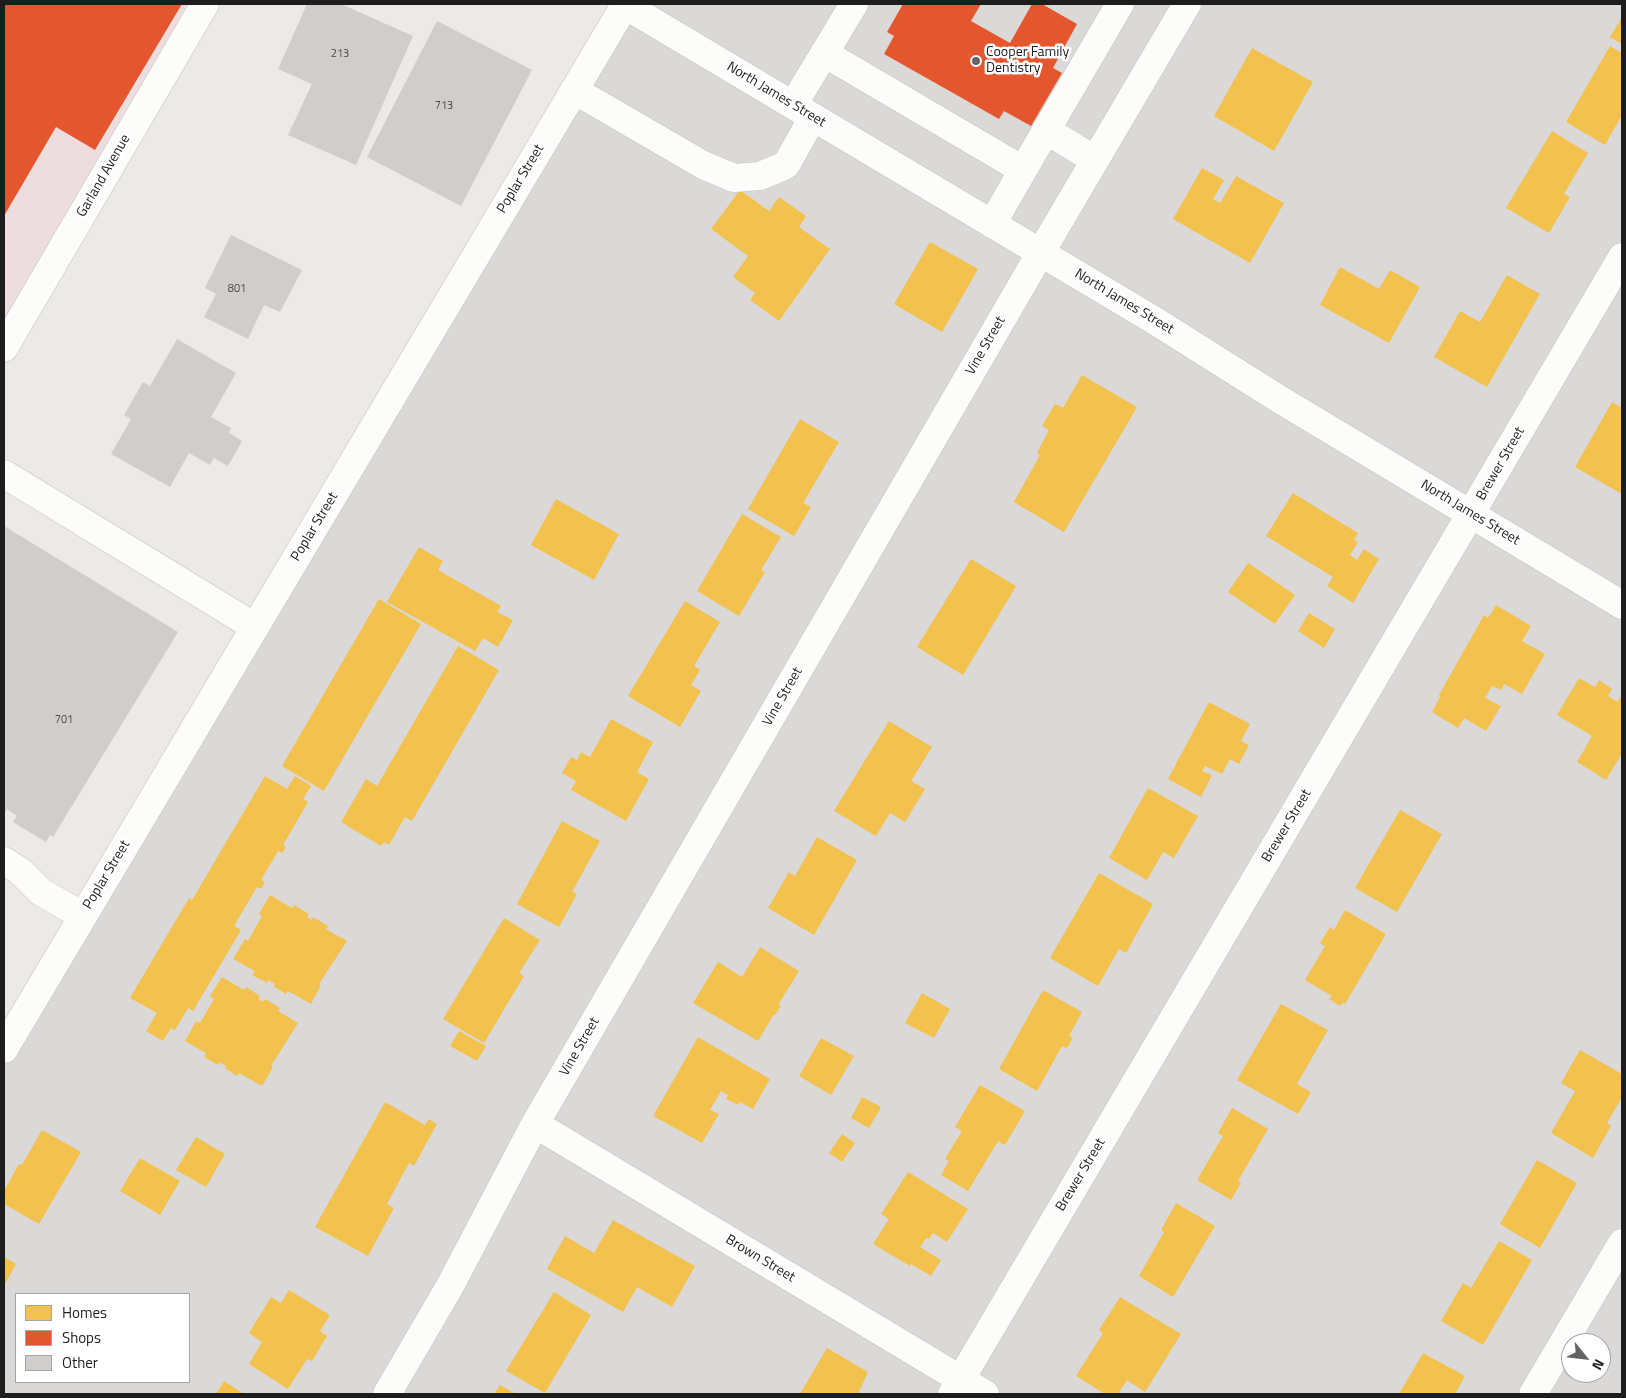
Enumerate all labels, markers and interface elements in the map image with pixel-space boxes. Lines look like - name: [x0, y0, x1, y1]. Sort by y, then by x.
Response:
- place label: Cooper Family Dentistry: [986, 45, 1069, 78]
- house number: 213: [331, 47, 349, 61]
- marker: Cooper Family Dentistry: [970, 55, 982, 67]
- street label: North James Street: [723, 59, 829, 131]
- house number: 713: [435, 99, 453, 113]
- street label: Garland Avenue: [74, 132, 134, 220]
- street label: Poplar Street: [494, 142, 548, 216]
- street label: North James Street: [1071, 266, 1177, 338]
- house number: 801: [228, 282, 246, 296]
- street label: Vine Street: [962, 314, 1010, 378]
- street label: Brewer Street: [1473, 424, 1529, 504]
- street label: North James Street: [1417, 477, 1523, 549]
- street label: Poplar Street: [288, 490, 342, 564]
- street label: Vine Street: [759, 665, 807, 729]
- house number: 701: [55, 713, 73, 727]
- street label: Brewer Street: [1259, 787, 1315, 865]
- street label: Poplar Street: [80, 838, 134, 912]
- street label: Vine Street: [556, 1015, 604, 1079]
- street label: Brewer Street: [1053, 1136, 1109, 1214]
- street label: Brown Street: [722, 1232, 798, 1286]
- legend: [15, 1293, 190, 1383]
- text: Homes: [62, 1301, 107, 1324]
- text: Shops: [62, 1326, 101, 1349]
- north arrow: [1561, 1333, 1611, 1383]
- text: Other: [62, 1351, 98, 1374]
- text: N: [1587, 1356, 1610, 1374]

